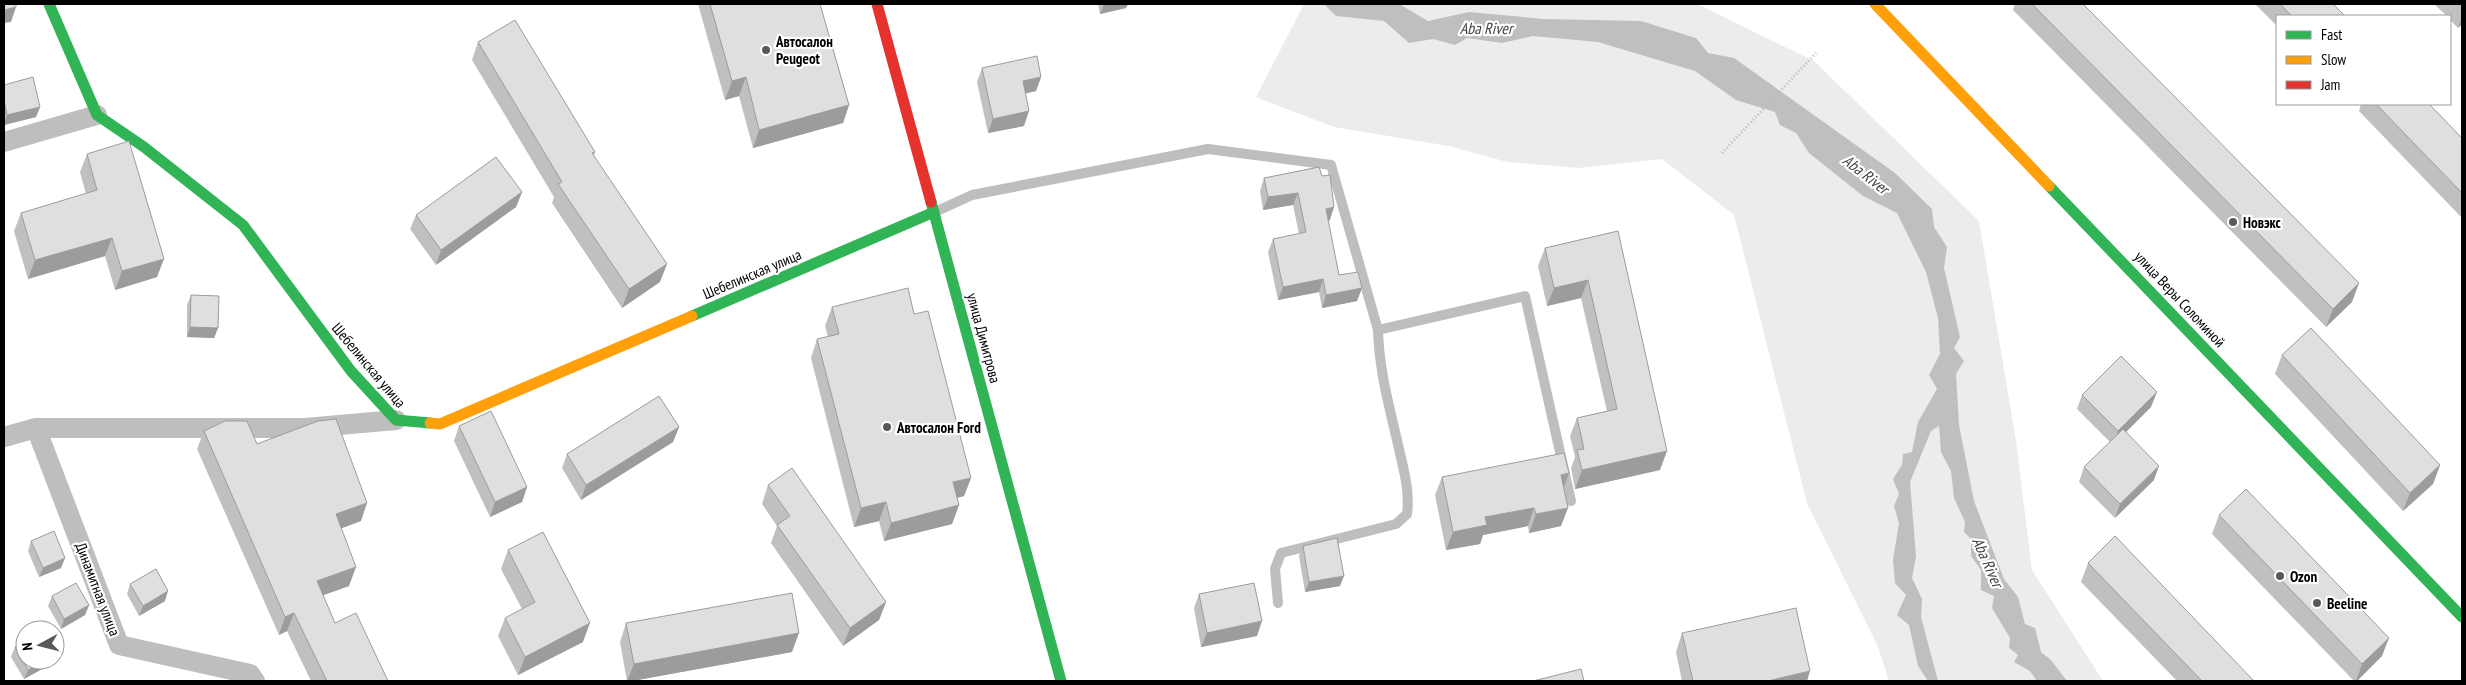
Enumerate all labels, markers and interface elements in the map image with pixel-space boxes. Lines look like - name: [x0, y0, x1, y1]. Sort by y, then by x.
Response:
- legend: [2276, 15, 2451, 105]
- water label: Aba River: [1460, 18, 1515, 38]
- text: Fast: [2321, 25, 2342, 44]
- place label: Автосалон Peugeot: [775, 32, 833, 68]
- marker: Автосалон Peugeot: [760, 44, 772, 56]
- text: Slow: [2321, 50, 2346, 69]
- text: Jam: [2320, 75, 2340, 94]
- water label: Aba River: [1839, 150, 1895, 200]
- place label: Новэкс: [2243, 213, 2282, 232]
- marker: Новэкс: [2227, 216, 2239, 228]
- street label: Шебелинская улица: [700, 245, 804, 303]
- street label: улица Веры Соломиной: [2131, 247, 2229, 351]
- street label: улица Димитрова: [963, 291, 1005, 385]
- street label: Шебелинская улица: [328, 319, 410, 411]
- place label: Автосалон Ford: [896, 418, 981, 437]
- marker: Автосалон Ford: [881, 421, 893, 433]
- water label: Aba River: [1968, 534, 2009, 593]
- street label: Динамитная улица: [71, 540, 125, 638]
- place label: Ozon: [2290, 567, 2317, 586]
- marker: Ozon: [2274, 570, 2286, 582]
- place label: Beeline: [2327, 594, 2367, 613]
- marker: Beeline: [2311, 597, 2323, 609]
- north arrow: [15, 620, 65, 670]
- text: N: [18, 642, 36, 651]

